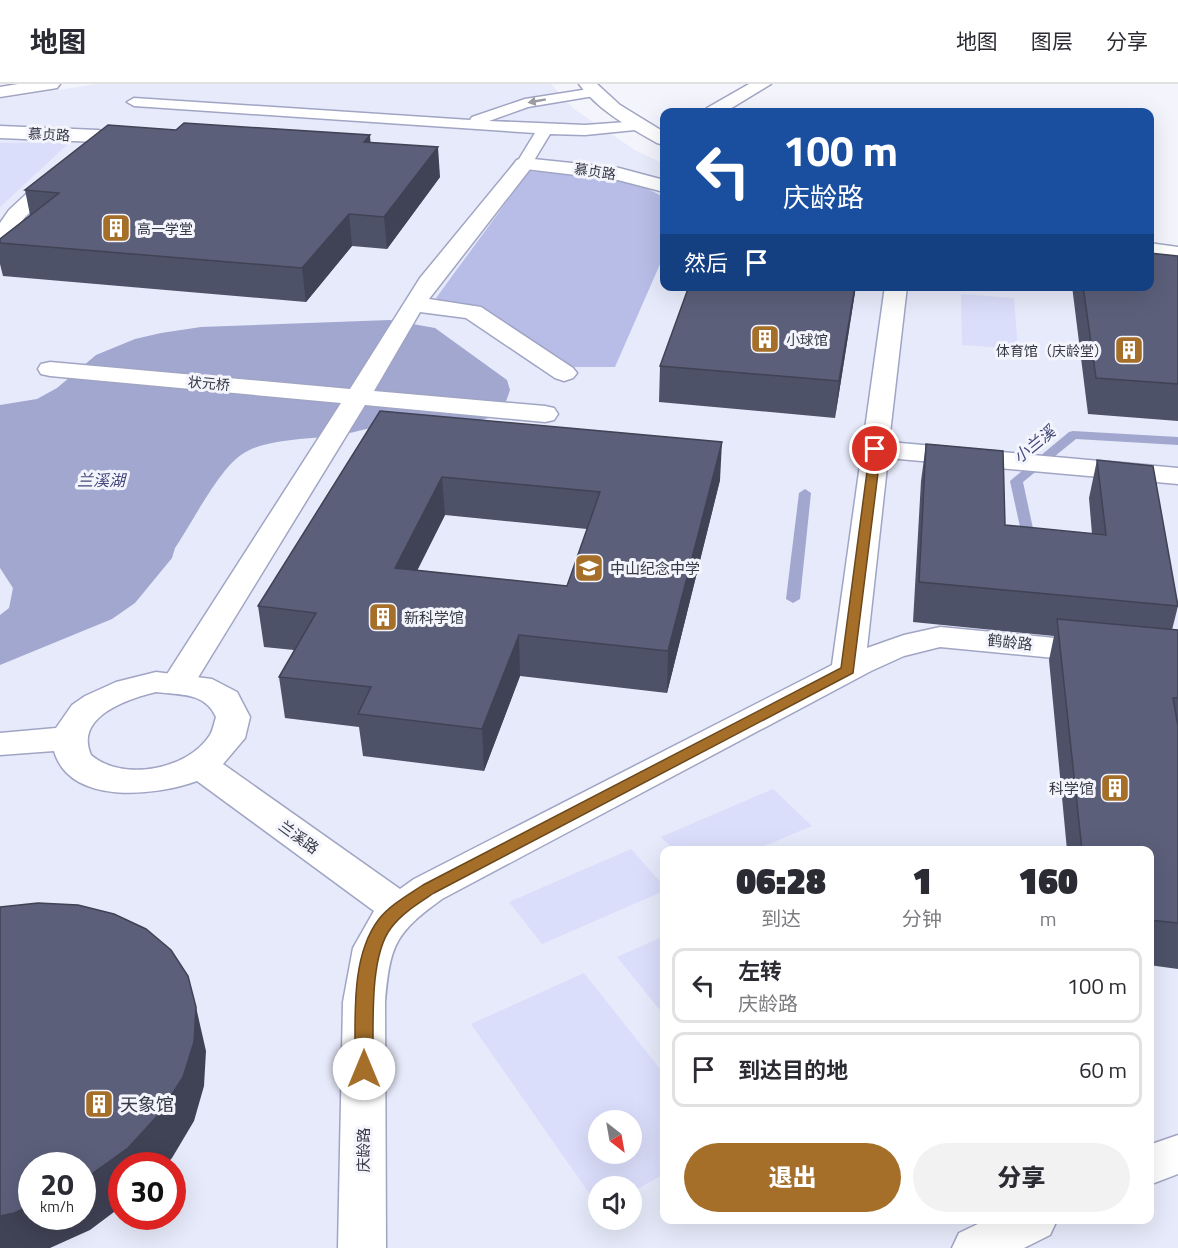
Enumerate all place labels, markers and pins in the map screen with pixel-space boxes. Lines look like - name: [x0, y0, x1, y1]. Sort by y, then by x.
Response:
- building icon: 高一学堂: [100, 212, 132, 244]
- place label: 高一学堂: [137, 218, 193, 239]
- building icon: 小球馆: [749, 323, 781, 355]
- place label: 小球馆: [786, 329, 828, 350]
- building icon: 体育馆（庆龄堂）: [1113, 334, 1145, 366]
- place label: 体育馆（庆龄堂）: [996, 340, 1108, 361]
- pin: [849, 423, 900, 474]
- school or university icon: 中山纪念中学: [573, 552, 605, 584]
- place label: 中山纪念中学: [610, 557, 700, 580]
- building icon: 新科学馆: [367, 601, 399, 633]
- place label: 新科学馆: [404, 606, 464, 629]
- building icon: 科学馆: [1099, 772, 1131, 804]
- place label: 科学馆: [1049, 777, 1094, 800]
- building icon: 天象馆: [83, 1088, 115, 1120]
- place label: 天象馆: [120, 1091, 174, 1118]

